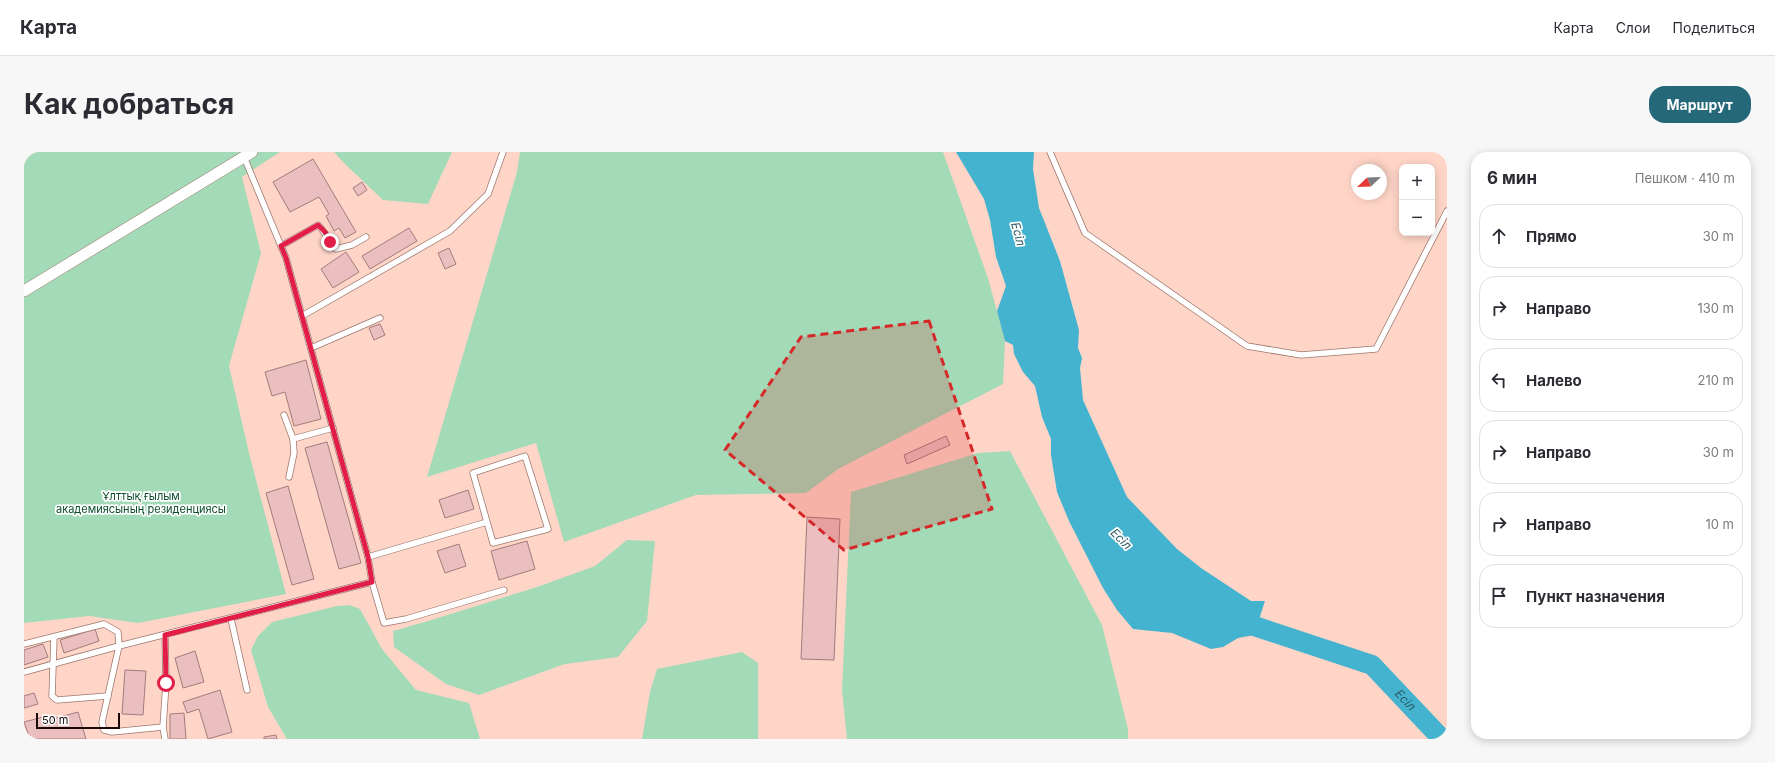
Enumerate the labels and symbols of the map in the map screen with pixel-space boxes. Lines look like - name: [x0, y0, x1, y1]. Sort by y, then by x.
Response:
- north arrow: [1351, 164, 1387, 200]
- water label: Есіл: [1008, 220, 1029, 247]
- route end: [321, 233, 339, 251]
- park label: Ұлттық ғылым академиясының резиденциясы: [56, 489, 226, 516]
- water label: Есіл: [1108, 525, 1135, 552]
- route start: [157, 674, 175, 692]
- water label: Есіл: [1392, 686, 1419, 714]
- scale bar: [36, 711, 120, 730]

